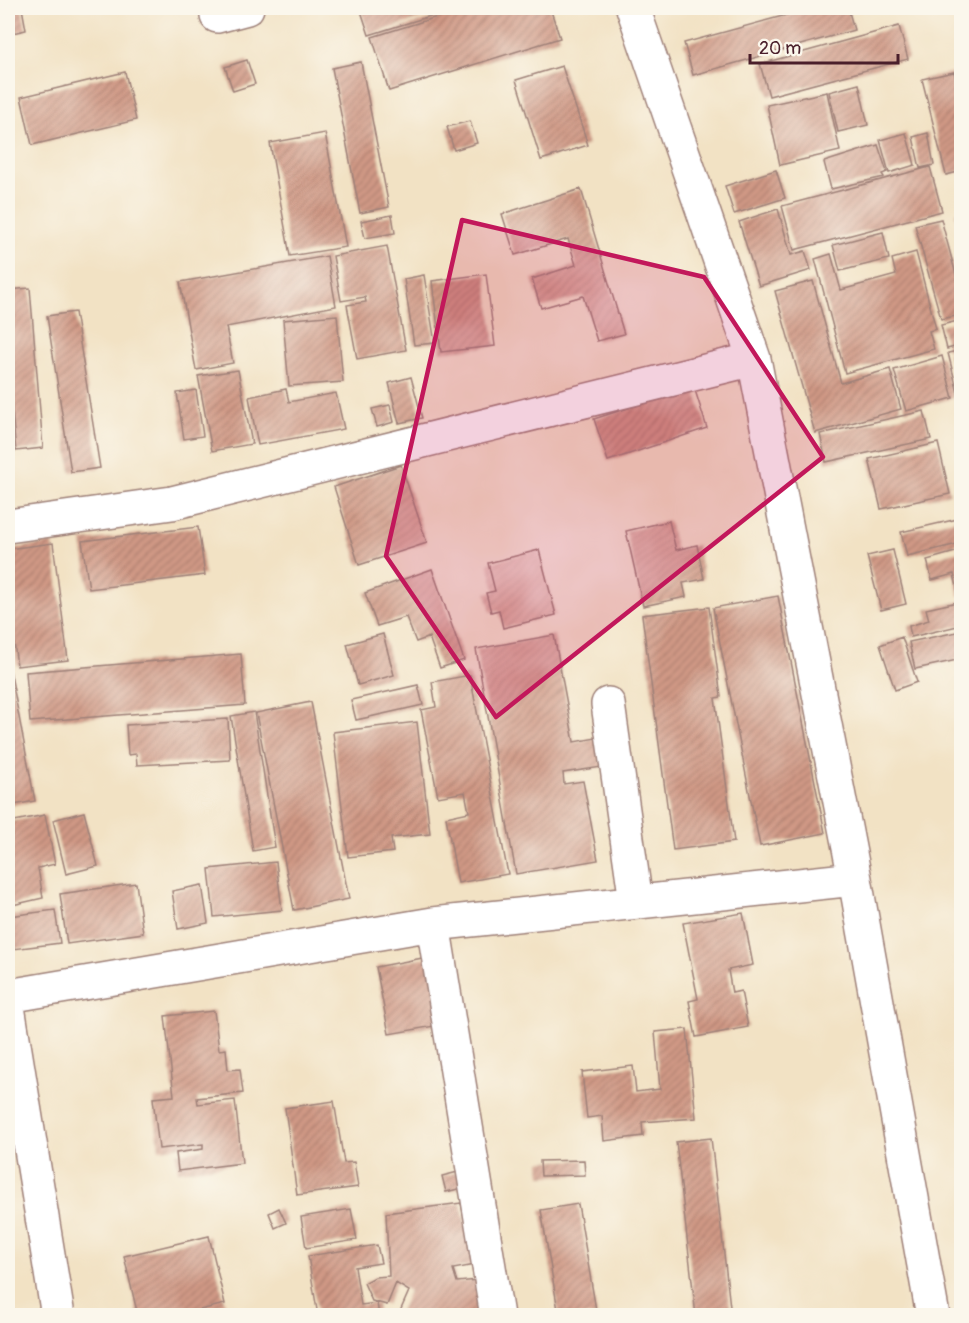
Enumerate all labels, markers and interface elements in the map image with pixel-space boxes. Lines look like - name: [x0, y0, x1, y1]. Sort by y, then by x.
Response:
- scale bar: [750, 27, 898, 65]
- text: 20 m: [759, 37, 801, 60]

